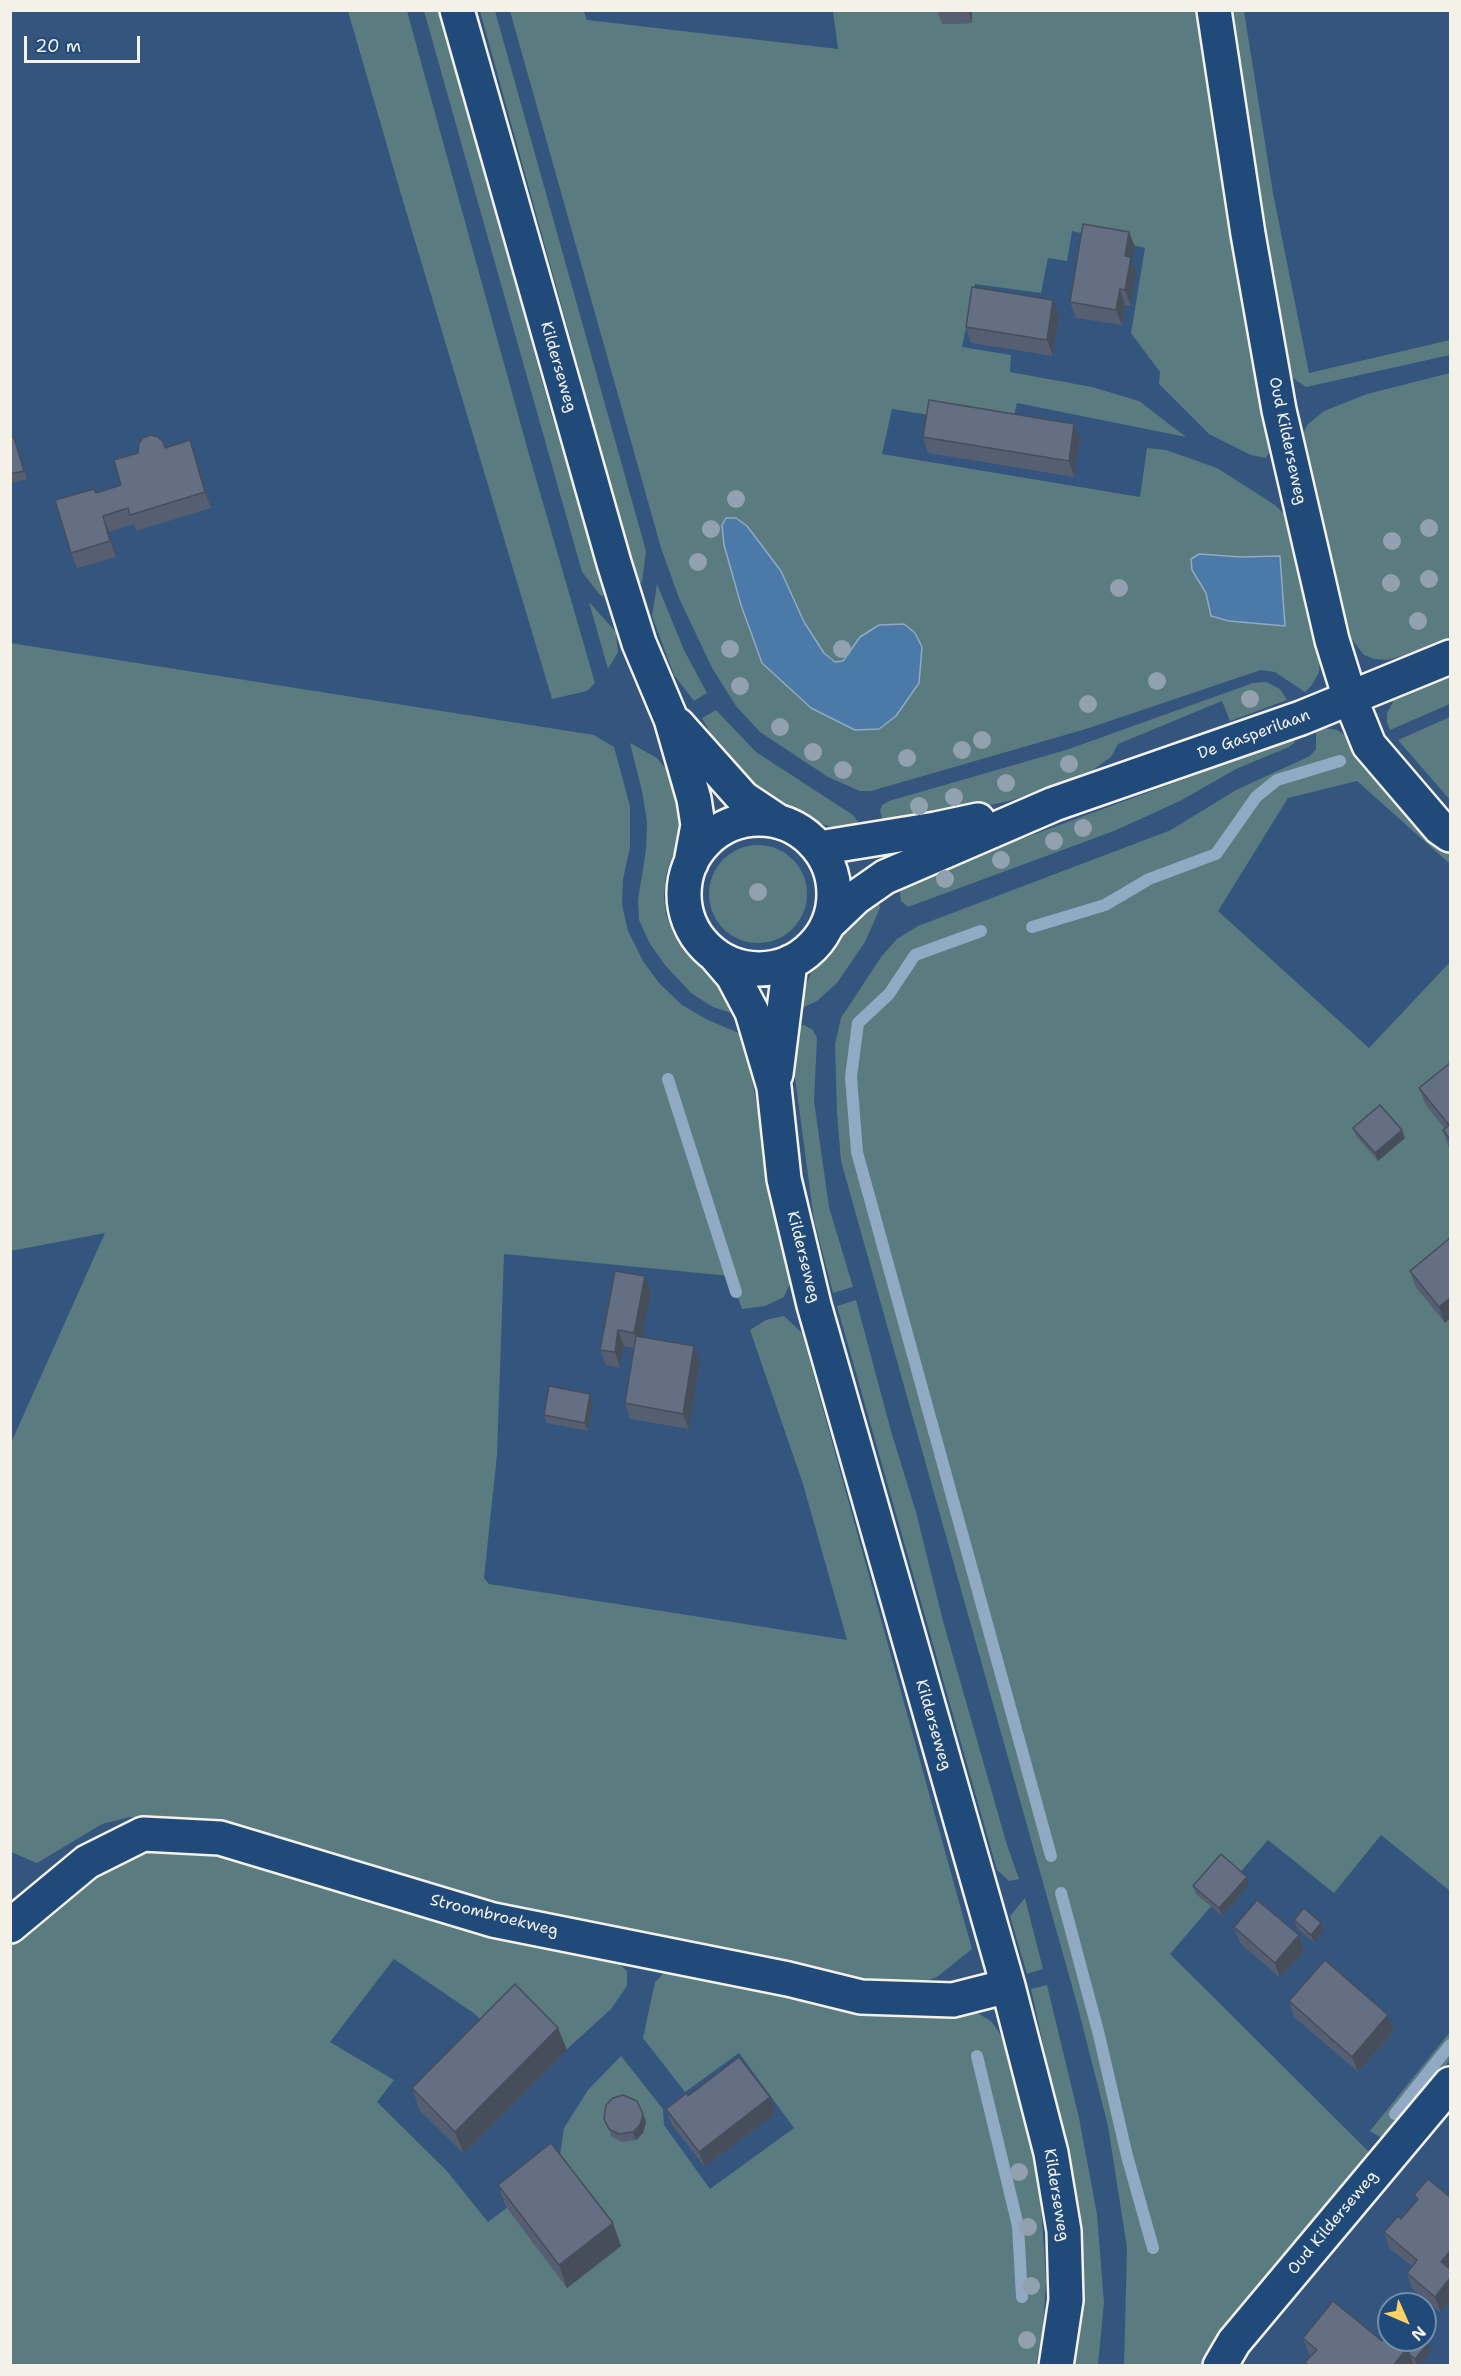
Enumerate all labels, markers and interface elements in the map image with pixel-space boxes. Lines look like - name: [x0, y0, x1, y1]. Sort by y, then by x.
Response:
- scale bar: [27, 24, 142, 62]
- text: 20 m: [35, 34, 81, 58]
- street label: Kilderseweg: [536, 319, 580, 415]
- street label: Oud Kilderseweg: [1264, 375, 1310, 507]
- street label: De Gasperilaan: [1195, 706, 1313, 764]
- street label: Kilderseweg: [782, 1209, 824, 1305]
- street label: Kilderseweg: [911, 1677, 955, 1773]
- street label: Stroombroekweg: [428, 1891, 560, 1941]
- street label: Kilderseweg: [1039, 2147, 1073, 2243]
- street label: Oud Kilderseweg: [1284, 2167, 1382, 2279]
- north arrow: [1377, 2292, 1437, 2352]
- text: N: [1407, 2322, 1431, 2346]

